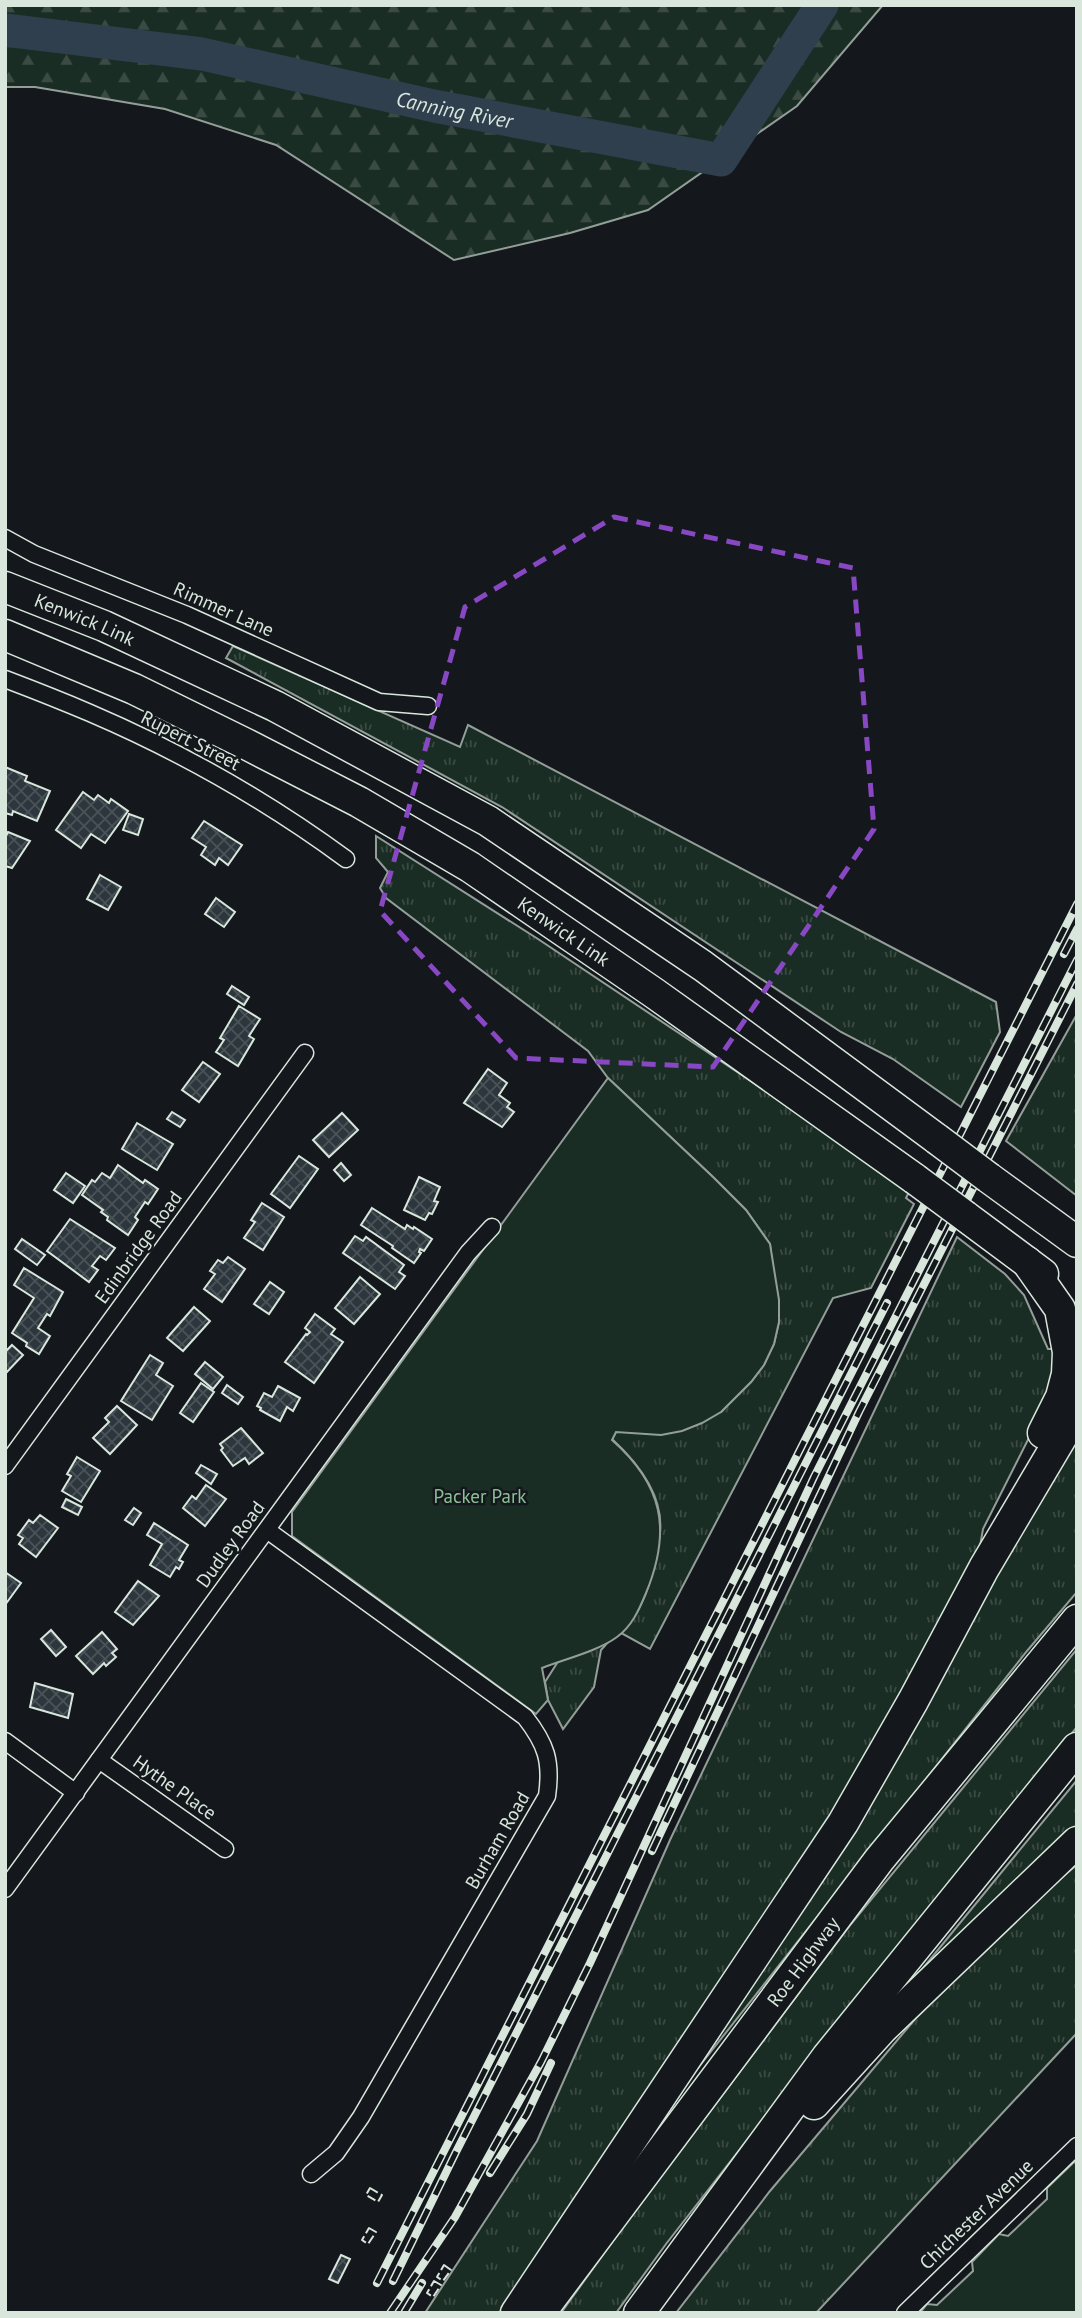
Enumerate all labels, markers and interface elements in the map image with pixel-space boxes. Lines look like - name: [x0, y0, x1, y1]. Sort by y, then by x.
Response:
- water label: Canning River: [394, 84, 517, 134]
- street label: Rimmer Lane: [170, 576, 278, 642]
- street label: Kenwick Link: [31, 588, 139, 651]
- street label: Rupert Street: [137, 705, 245, 776]
- street label: Kenwick Link: [513, 891, 615, 971]
- street label: Edinbridge Road: [89, 1186, 187, 1308]
- park label: Packer Park: [434, 1484, 526, 1508]
- street label: Dudley Road: [191, 1496, 269, 1592]
- street label: Hythe Place: [129, 1749, 221, 1825]
- street label: Burham Road: [460, 1787, 534, 1893]
- street label: Roe Highway: [762, 1912, 844, 2011]
- street label: Chichester Avenue: [914, 2154, 1038, 2274]

